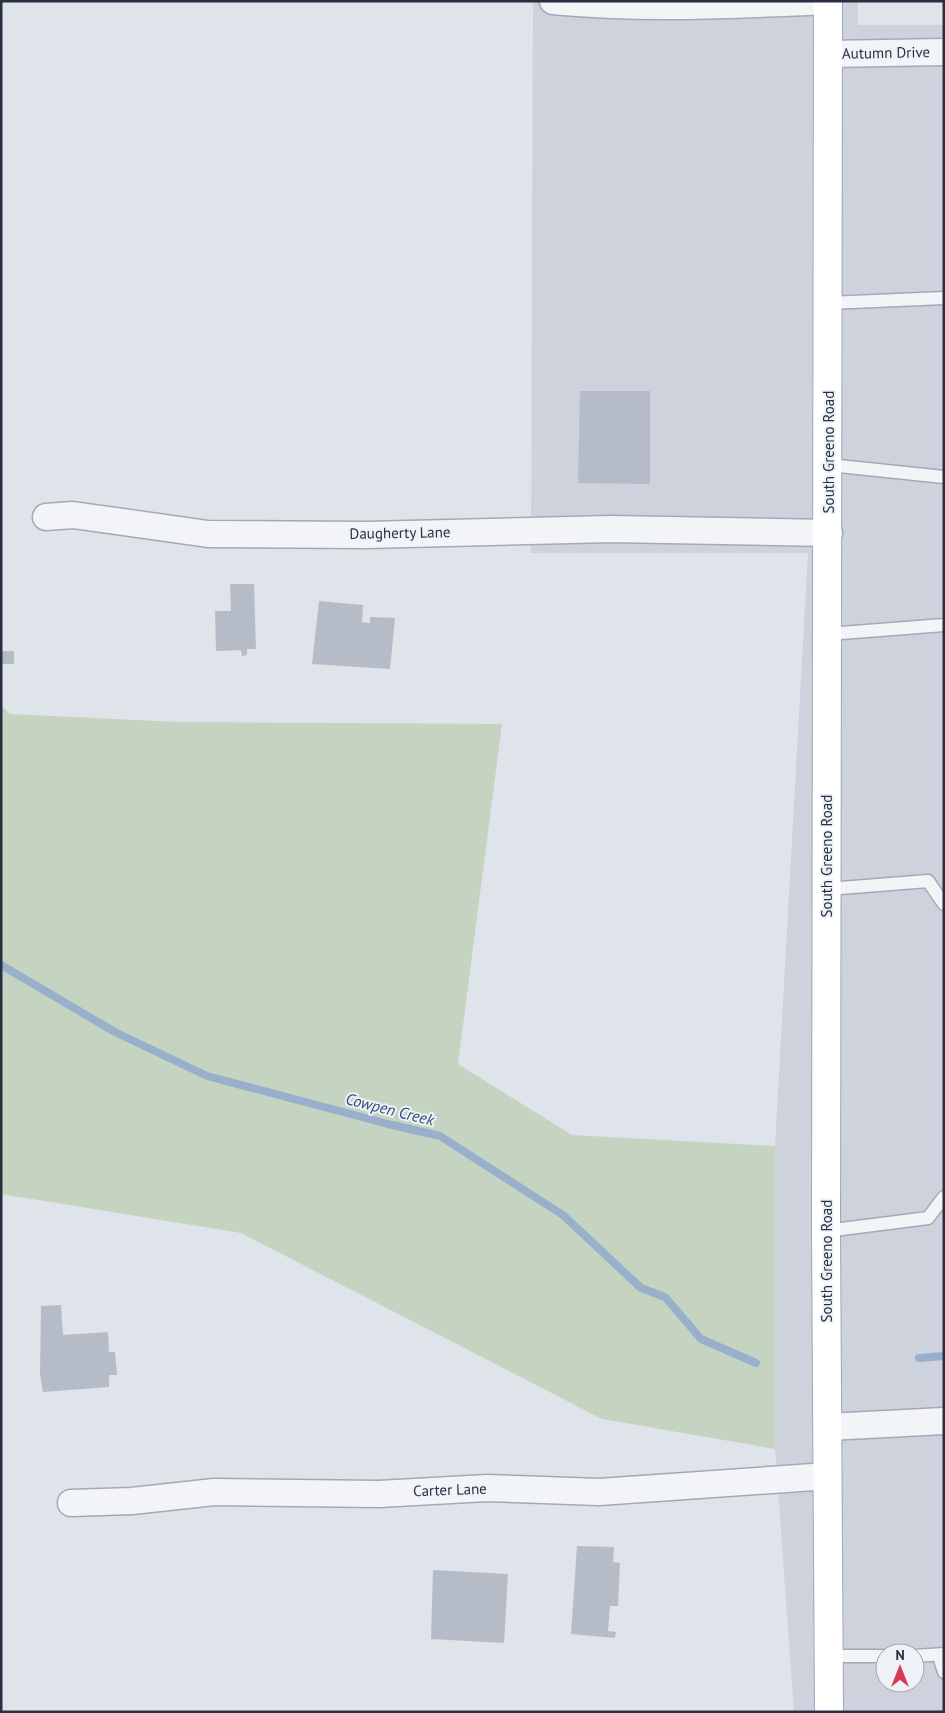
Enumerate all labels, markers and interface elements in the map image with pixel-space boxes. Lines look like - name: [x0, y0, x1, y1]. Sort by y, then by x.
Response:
- street label: Autumn Drive: [842, 42, 930, 63]
- street label: South Greeno Road: [819, 391, 838, 513]
- street label: Daugherty Lane: [349, 522, 451, 543]
- street label: South Greeno Road: [817, 795, 836, 917]
- water label: Cowpen Creek: [344, 1088, 437, 1130]
- street label: South Greeno Road: [817, 1200, 836, 1322]
- street label: Carter Lane: [413, 1479, 487, 1500]
- north arrow: [875, 1643, 925, 1693]
- text: N: [895, 1646, 905, 1664]

